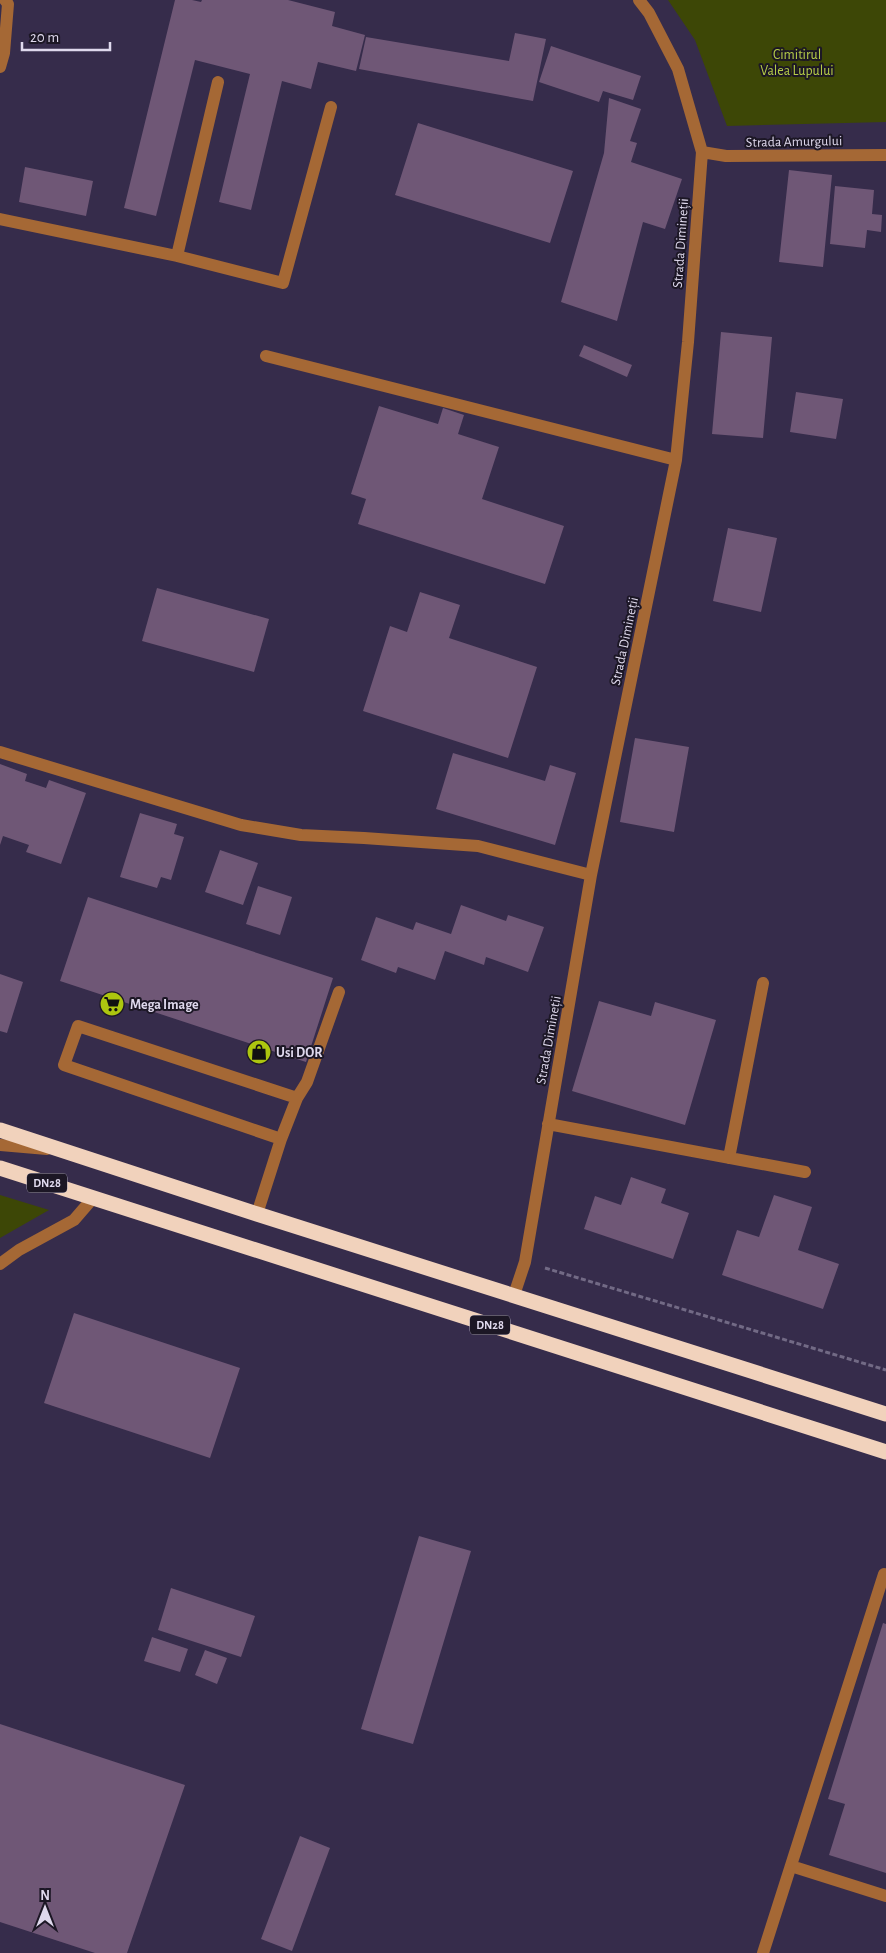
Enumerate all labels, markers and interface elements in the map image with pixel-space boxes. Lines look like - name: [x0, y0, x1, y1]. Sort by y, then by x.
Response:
- scale bar: [22, 20, 110, 52]
- text: 20 m: [30, 30, 59, 45]
- park label: Cimitirul Valea Lupului: [760, 48, 834, 78]
- street label: Strada Amurgului: [746, 134, 842, 150]
- street label: Strada Dimineții: [671, 198, 692, 288]
- street label: Strada Dimineții: [609, 596, 642, 687]
- supermarket icon: Mega Image: [99, 991, 125, 1017]
- street label: Strada Dimineții: [534, 995, 565, 1086]
- place label: Mega Image: [130, 998, 199, 1012]
- shop icon: Usi DOR: [246, 1039, 272, 1065]
- place label: Usi DOR: [276, 1046, 322, 1060]
- road number: DN28: [27, 1174, 67, 1192]
- road number: DN28: [470, 1316, 510, 1334]
- north arrow: [20, 1883, 70, 1933]
- text: N: [40, 1889, 50, 1903]

